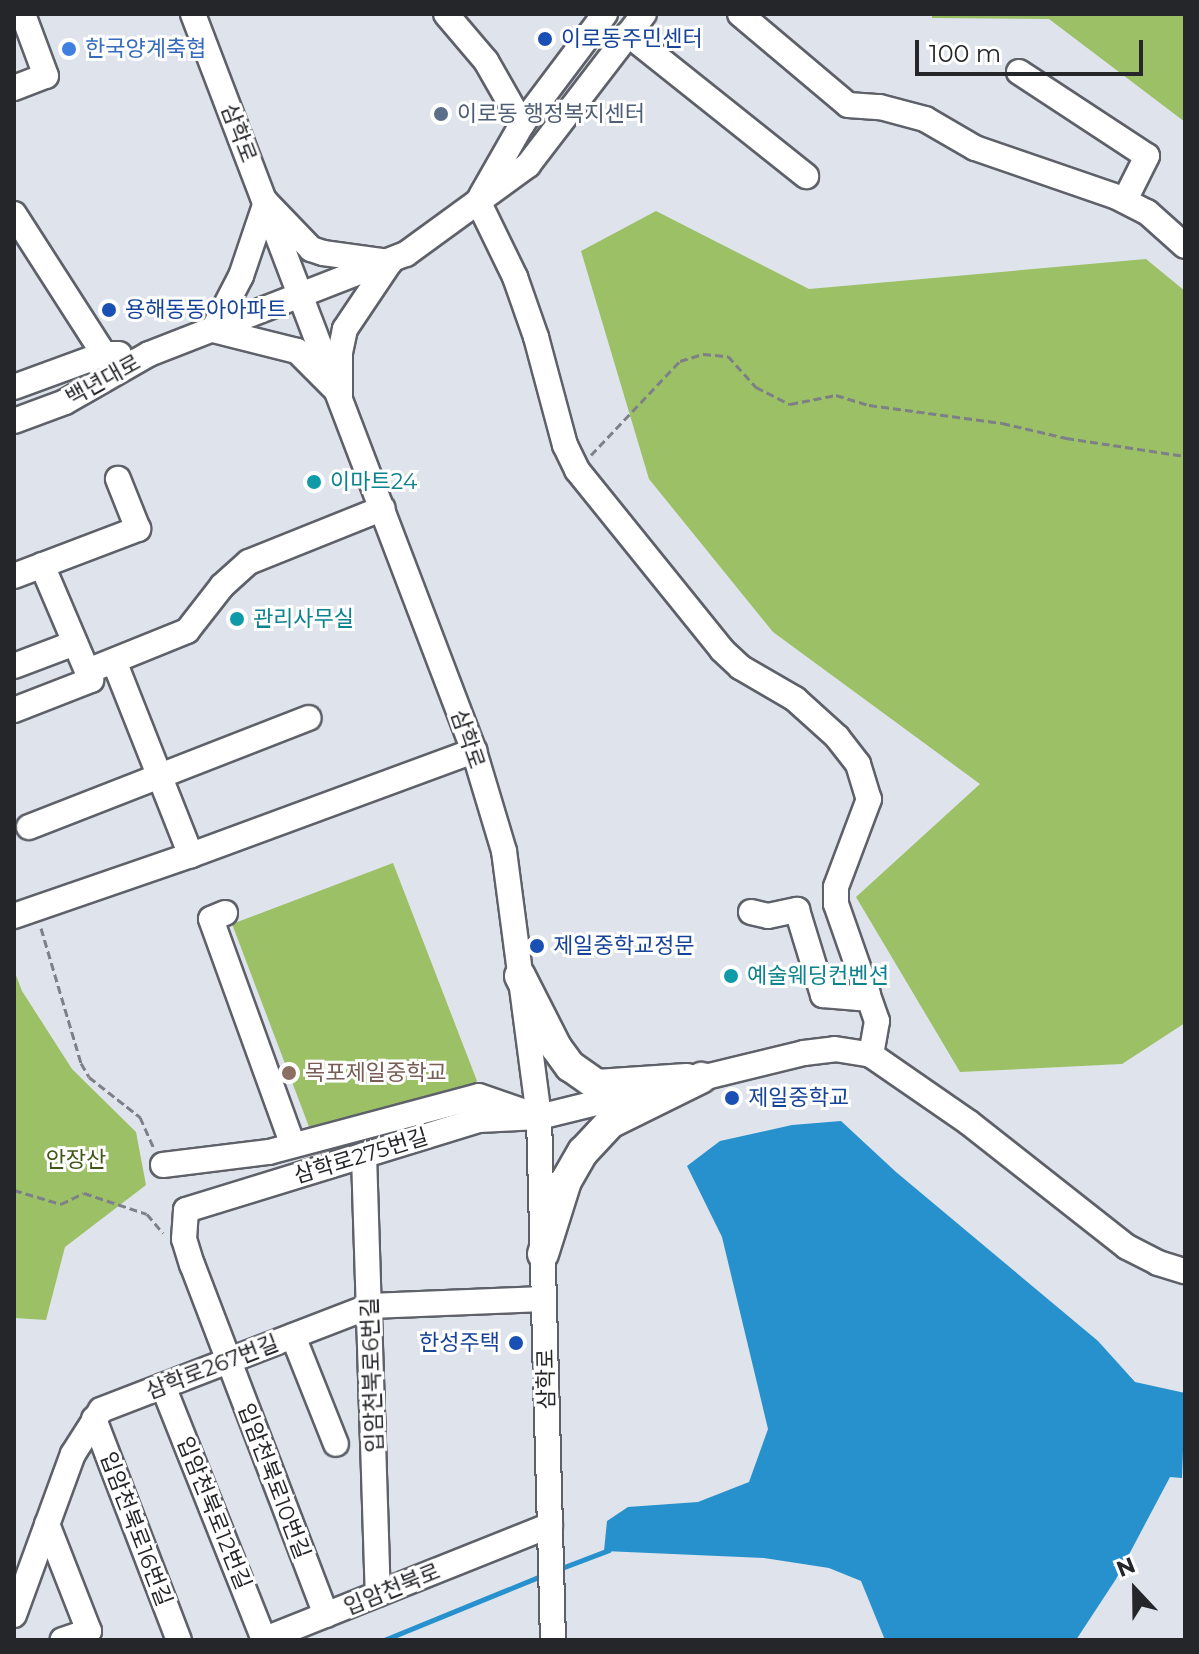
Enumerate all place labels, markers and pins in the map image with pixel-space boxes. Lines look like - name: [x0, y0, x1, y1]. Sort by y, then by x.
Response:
- place label: 이로동주민센터: [561, 26, 703, 52]
- marker: 이로동주민센터: [536, 30, 554, 48]
- place label: 한국양계축협: [85, 36, 206, 62]
- marker: 한국양계축협: [60, 40, 78, 58]
- place label: 이로동 행정복지센터: [457, 101, 645, 127]
- marker: 이로동 행정복지센터: [432, 105, 450, 123]
- place label: 용해동동아아파트: [125, 297, 287, 323]
- marker: 용해동동아아파트: [100, 301, 118, 319]
- place label: 이마트24: [330, 469, 417, 495]
- marker: 이마트24: [305, 473, 323, 491]
- place label: 관리사무실: [253, 606, 354, 632]
- marker: 관리사무실: [228, 610, 246, 628]
- place label: 제일중학교정문: [553, 933, 695, 959]
- marker: 제일중학교정문: [528, 937, 546, 955]
- place label: 예술웨딩컨벤션: [747, 963, 889, 989]
- marker: 예술웨딩컨벤션: [722, 967, 740, 985]
- place label: 목포제일중학교: [305, 1060, 447, 1086]
- marker: 목포제일중학교: [280, 1064, 298, 1082]
- place label: 제일중학교: [748, 1085, 849, 1111]
- marker: 제일중학교: [723, 1089, 741, 1107]
- place label: 한성주택: [419, 1330, 500, 1356]
- marker: 한성주택: [507, 1334, 525, 1352]

